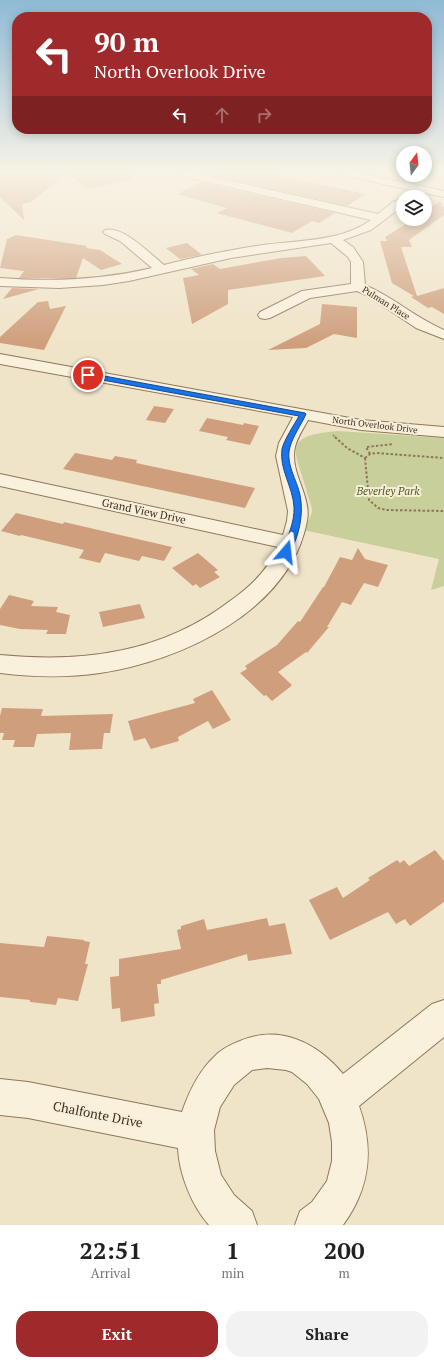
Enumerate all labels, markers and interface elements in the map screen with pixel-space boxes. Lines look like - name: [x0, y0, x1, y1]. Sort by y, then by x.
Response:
- text: 90 m: [94, 23, 159, 60]
- icon: left: [28, 28, 80, 80]
- text: North Overlook Drive: [94, 59, 266, 83]
- icon: left: [169, 104, 191, 126]
- icon: ahead: [211, 104, 233, 126]
- icon: right: [253, 104, 275, 126]
- north arrow: [396, 146, 432, 182]
- map controls: [396, 146, 432, 226]
- button: layers: [396, 190, 432, 226]
- street label: Pulman Place: [360, 284, 413, 323]
- pin: [71, 358, 105, 392]
- icon: arrive: [77, 364, 99, 386]
- street label: North Overlook Drive: [332, 414, 419, 436]
- park label: Beverley Park: [355, 484, 420, 498]
- street label: Grand View Drive: [101, 495, 188, 527]
- position arrow: [265, 531, 307, 573]
- street label: Chalfonte Drive: [52, 1096, 144, 1132]
- text: 22:51: [79, 1234, 142, 1266]
- text: 1: [226, 1234, 240, 1266]
- text: 200: [324, 1234, 364, 1266]
- text: Arrival: [91, 1264, 131, 1282]
- text: min: [221, 1264, 244, 1282]
- text: m: [339, 1264, 350, 1282]
- button: Exit: [16, 1311, 218, 1357]
- button: Share: [226, 1311, 428, 1357]

